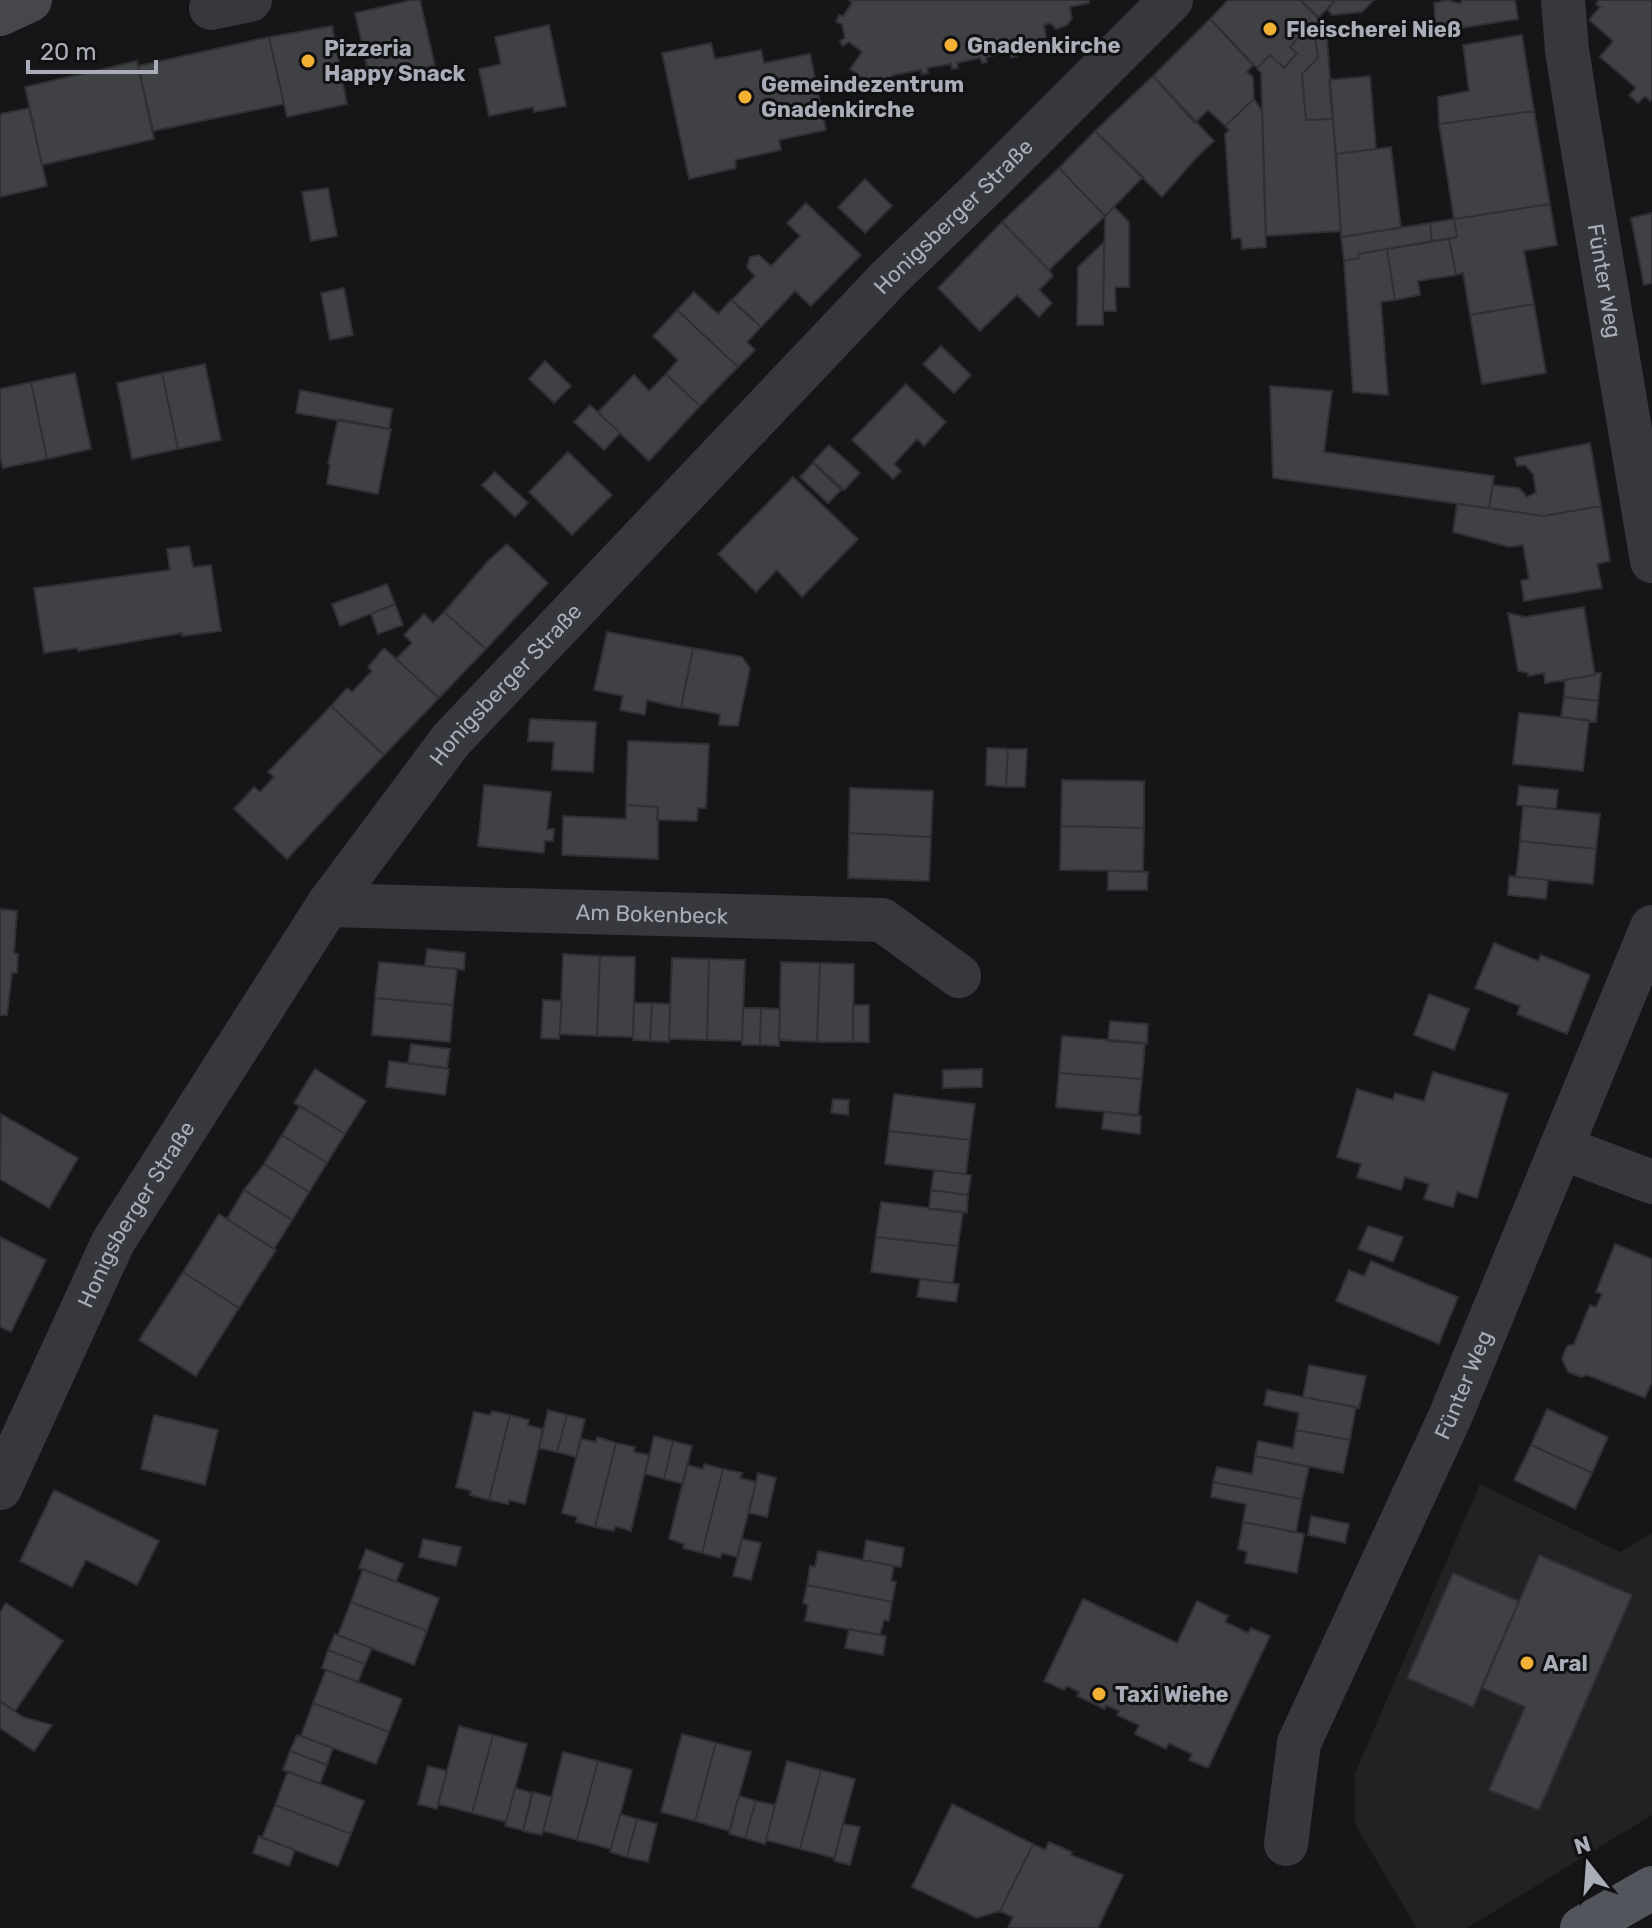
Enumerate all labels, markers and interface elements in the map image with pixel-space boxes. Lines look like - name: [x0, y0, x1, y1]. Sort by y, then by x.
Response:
- place label: Fleischerei Nieß: [1286, 16, 1461, 43]
- marker: Fleischerei Nieß: [1261, 20, 1279, 38]
- scale bar: [28, 24, 156, 74]
- place label: Gnadenkirche: [967, 32, 1120, 59]
- place label: Pizzeria Happy Snack: [324, 35, 466, 87]
- marker: Gnadenkirche: [942, 36, 960, 54]
- text: 20 m: [40, 38, 97, 66]
- marker: Pizzeria Happy Snack: [299, 52, 317, 70]
- place label: Gemeindezentrum Gnadenkirche: [761, 71, 964, 123]
- marker: Gemeindezentrum Gnadenkirche: [736, 88, 754, 106]
- street label: Honigsberger Straße: [868, 133, 1039, 300]
- street label: Fünter Weg: [1582, 222, 1627, 340]
- street label: Honigsberger Straße: [424, 598, 587, 771]
- street label: Am Bokenbeck: [575, 899, 729, 930]
- street label: Honigsberger Straße: [72, 1116, 201, 1312]
- street label: Fünter Weg: [1429, 1326, 1498, 1444]
- place label: Aral: [1543, 1650, 1588, 1677]
- marker: Aral: [1518, 1654, 1536, 1672]
- place label: Taxi Wiehe: [1115, 1681, 1229, 1708]
- marker: Taxi Wiehe: [1090, 1685, 1108, 1703]
- north arrow: [1548, 1824, 1628, 1904]
- text: N: [1571, 1830, 1594, 1861]

